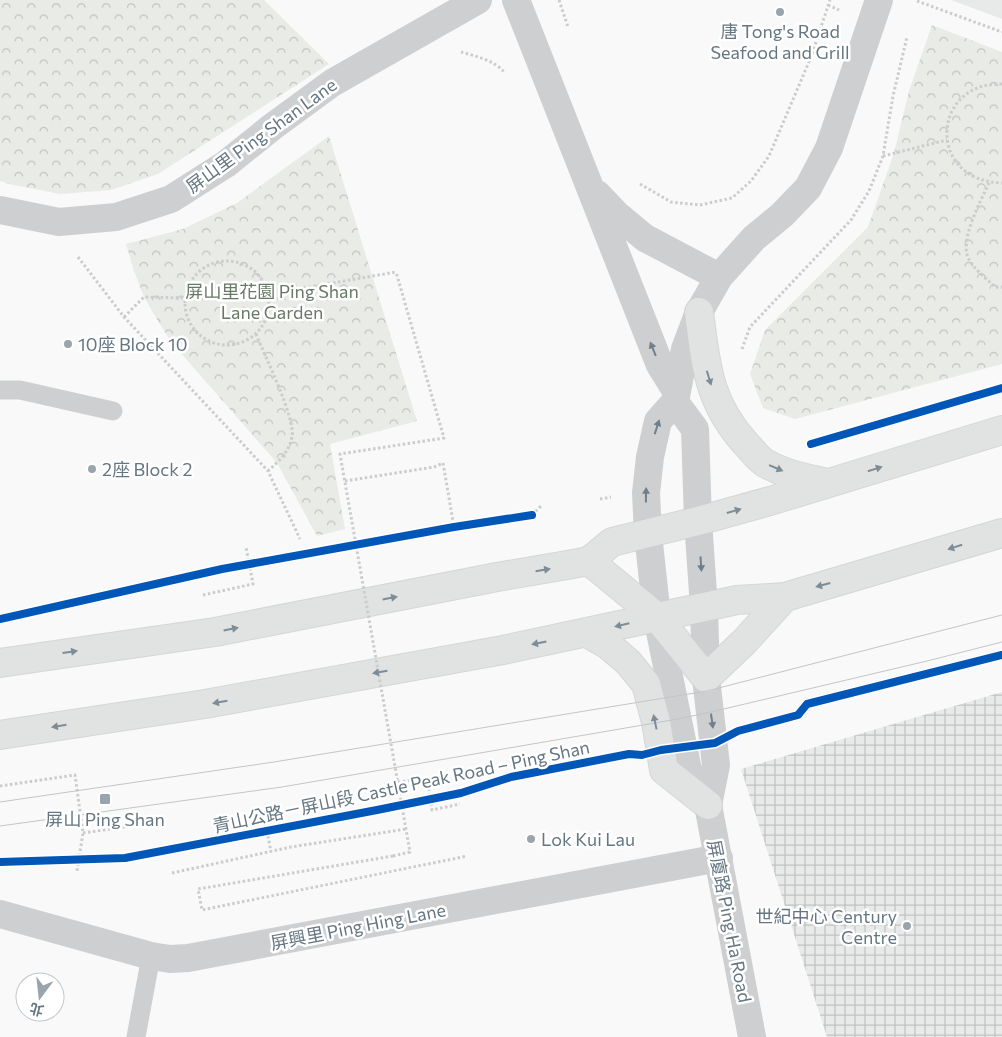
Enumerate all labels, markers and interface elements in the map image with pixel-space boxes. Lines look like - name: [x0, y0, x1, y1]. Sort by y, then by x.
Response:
- marker: 唐 Tong's Road Seafood and Grill: [774, 6, 786, 18]
- place label: 唐 Tong's Road Seafood and Grill: [710, 20, 850, 63]
- street label: 屏山里 Ping Shan Lane: [182, 73, 340, 197]
- park label: 屏山里花園 Ping Shan Lane Garden: [185, 280, 359, 323]
- place label: 10座 Block 10: [78, 333, 187, 355]
- marker: 10座 Block 10: [62, 338, 74, 350]
- one-way arrow: [649, 341, 656, 356]
- one-way arrow: [706, 370, 714, 385]
- one-way arrow: [654, 419, 662, 434]
- place label: 2座 Block 2: [102, 458, 192, 480]
- marker: 2座 Block 2: [86, 463, 98, 475]
- one-way arrow: [769, 465, 784, 472]
- one-way arrow: [868, 465, 883, 473]
- one-way arrow: [642, 487, 650, 503]
- one-way arrow: [727, 507, 742, 515]
- one-way arrow: [948, 543, 963, 551]
- one-way arrow: [698, 556, 706, 572]
- one-way arrow: [536, 565, 552, 573]
- one-way arrow: [815, 582, 830, 590]
- one-way arrow: [383, 594, 398, 602]
- one-way arrow: [615, 621, 630, 629]
- one-way arrow: [223, 625, 239, 633]
- one-way arrow: [531, 639, 547, 647]
- one-way arrow: [62, 648, 78, 656]
- one-way arrow: [371, 669, 387, 677]
- one-way arrow: [211, 698, 227, 706]
- one-way arrow: [651, 714, 659, 730]
- one-way arrow: [708, 714, 716, 730]
- one-way arrow: [51, 723, 67, 731]
- street label: 青山公路－屏山段 Castle Peak Road – Ping Shan: [210, 735, 592, 837]
- marker: 屏山 Ping Shan: [98, 792, 112, 806]
- place label: 屏山 Ping Shan: [45, 808, 165, 830]
- place label: Lok Kui Lau: [541, 828, 635, 850]
- marker: Lok Kui Lau: [525, 833, 537, 845]
- street label: 屏廈路 Ping Ha Road: [703, 838, 757, 1004]
- street label: 屏興里 Ping Hing Lane: [269, 898, 447, 954]
- place label: 世紀中心 Century Centre: [755, 905, 897, 948]
- marker: 世紀中心 Century Centre: [901, 920, 913, 932]
- north arrow: [15, 972, 65, 1022]
- text: 北: [28, 1000, 45, 1020]

